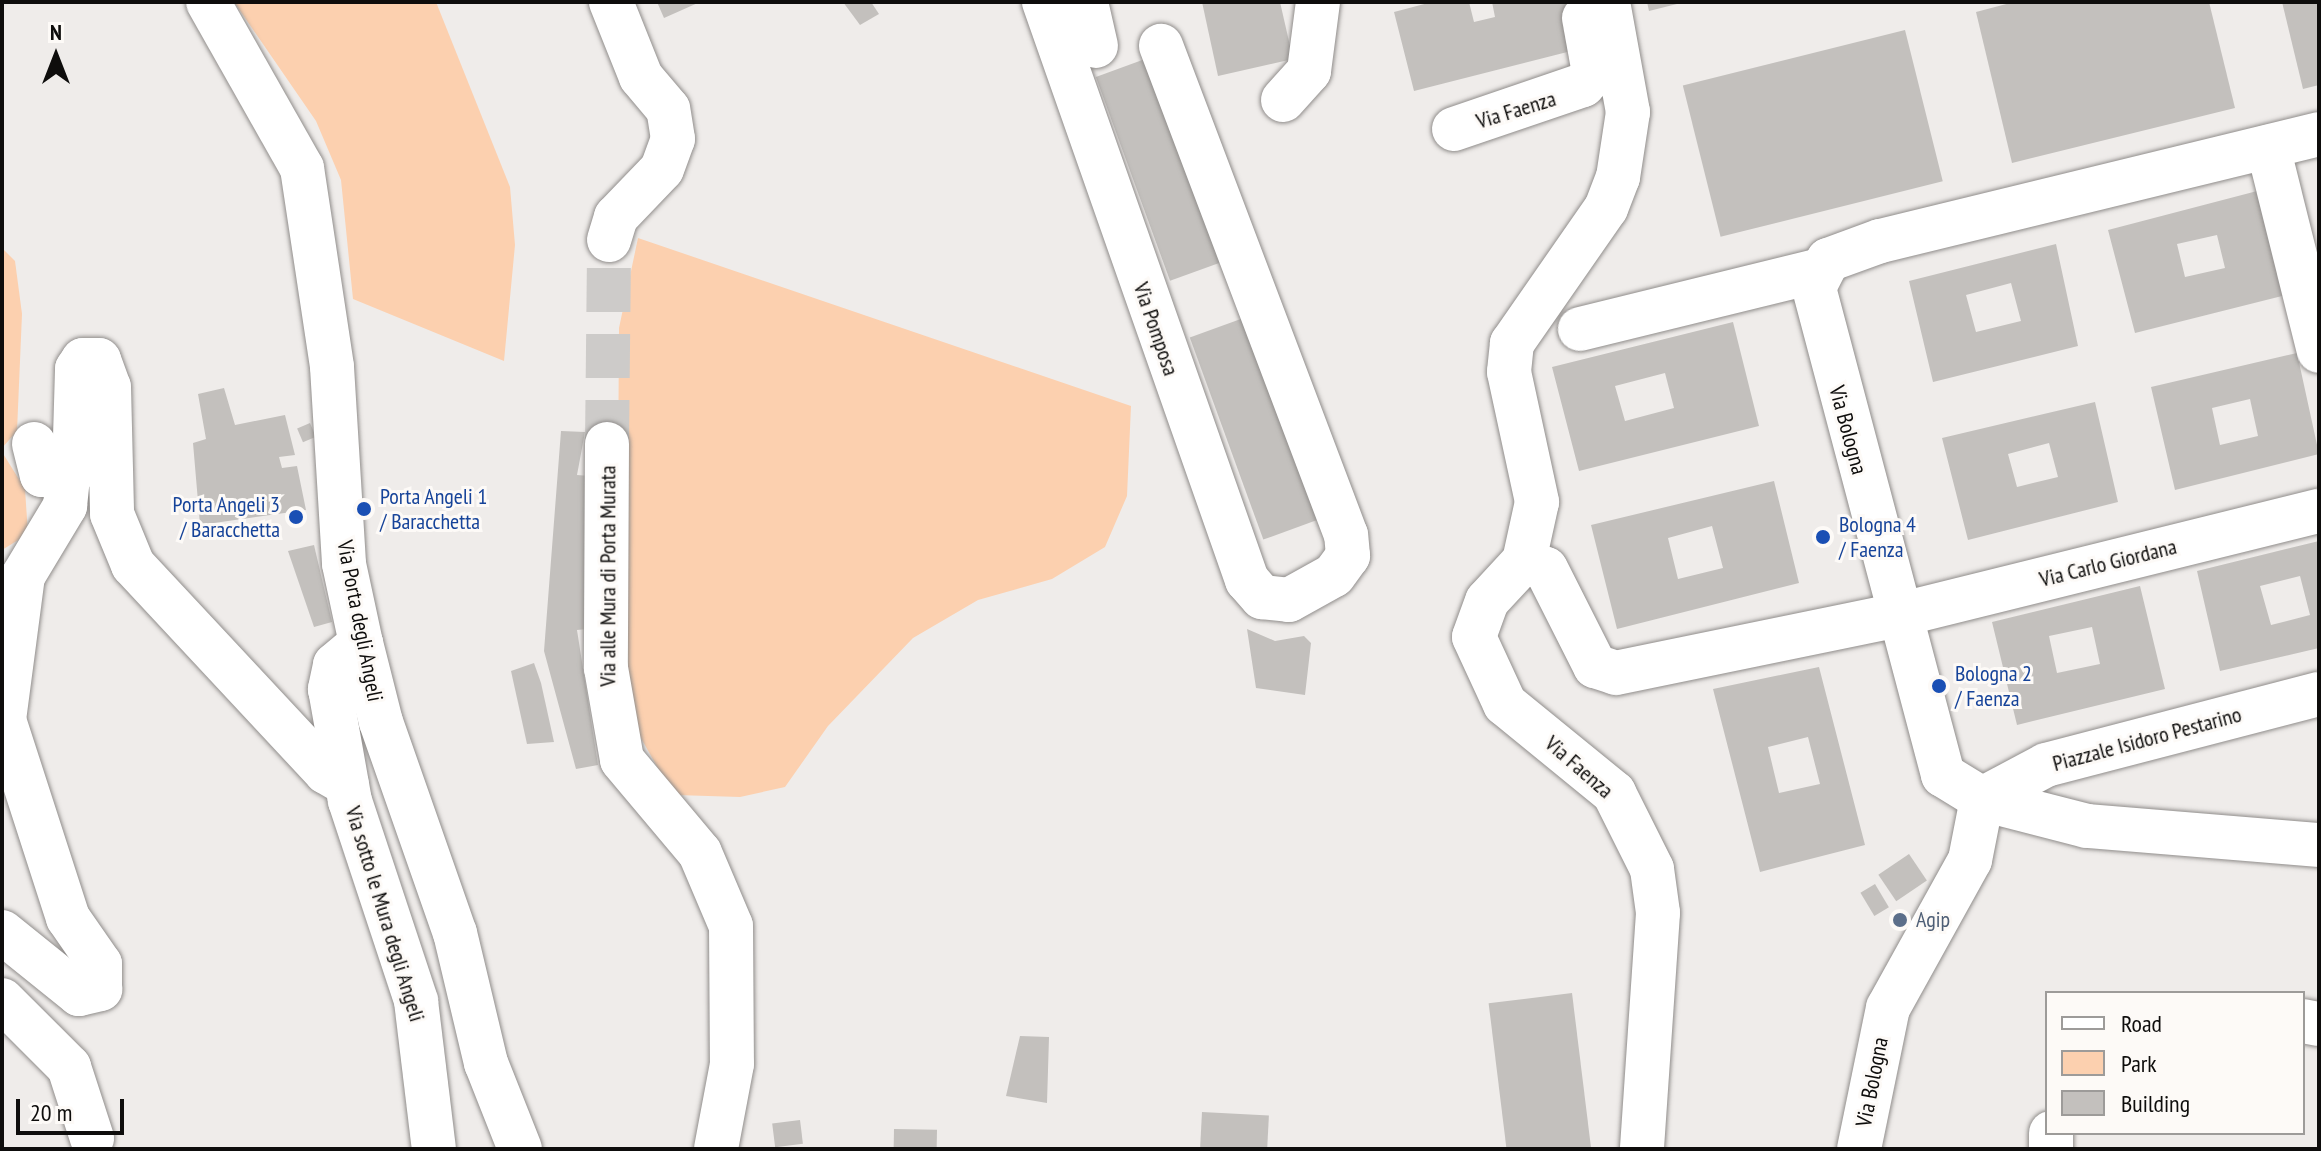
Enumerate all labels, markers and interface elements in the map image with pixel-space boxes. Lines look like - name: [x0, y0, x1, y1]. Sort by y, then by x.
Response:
- north arrow: [16, 16, 96, 96]
- text: N: [50, 18, 62, 46]
- street label: Via Faenza: [1473, 85, 1559, 135]
- street label: Via Pomposa: [1128, 279, 1184, 379]
- street label: Via Bologna: [1823, 383, 1873, 477]
- street label: Via alle Mura di Porta Murata: [595, 465, 621, 687]
- place label: Porta Angeli 1 / Baracchetta: [380, 483, 488, 534]
- place label: Porta Angeli 3 / Baracchetta: [172, 491, 280, 542]
- marker: Porta Angeli 1 / Baracchetta: [355, 500, 373, 518]
- marker: Porta Angeli 3 / Baracchetta: [287, 508, 305, 526]
- place label: Bologna 4 / Faenza: [1839, 511, 1916, 562]
- marker: Bologna 4 / Faenza: [1814, 528, 1832, 546]
- street label: Via Carlo Giordana: [2037, 533, 2179, 593]
- street label: Via Porta degli Angeli: [331, 538, 389, 704]
- place label: Bologna 2 / Faenza: [1955, 660, 2032, 712]
- marker: Bologna 2 / Faenza: [1930, 677, 1948, 695]
- street label: Piazzale Isidoro Pestarino: [2050, 701, 2244, 777]
- street label: Via Faenza: [1539, 730, 1619, 804]
- street label: Via sotto le Mura degli Angeli: [340, 803, 430, 1025]
- place label: Agip: [1916, 907, 1950, 933]
- marker: Agip: [1891, 911, 1909, 929]
- legend: [2045, 991, 2305, 1135]
- text: Road: [2121, 1008, 2162, 1039]
- street label: Via Bologna: [1850, 1035, 1894, 1129]
- text: Park: [2121, 1048, 2157, 1079]
- scale bar: [20, 1083, 128, 1133]
- text: Building: [2121, 1088, 2190, 1119]
- text: 20 m: [30, 1097, 72, 1128]

